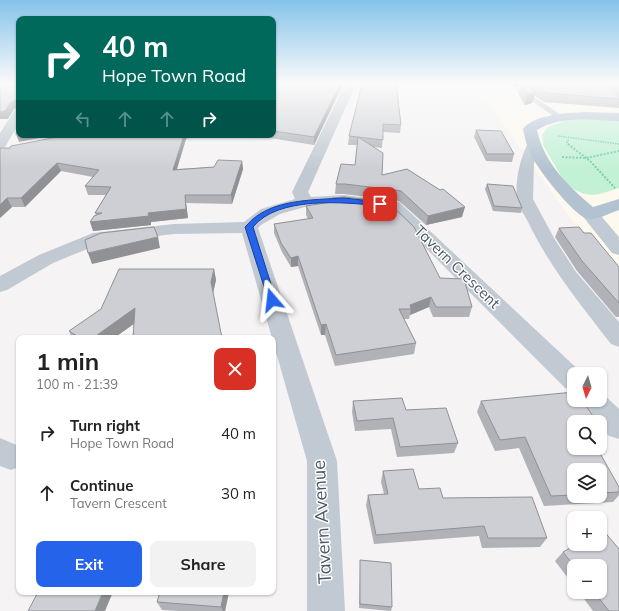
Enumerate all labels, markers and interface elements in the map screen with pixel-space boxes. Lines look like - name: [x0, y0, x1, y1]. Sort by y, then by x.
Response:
- text: 40 m: [102, 29, 168, 64]
- icon: right: [36, 32, 88, 84]
- text: Hope Town Road: [102, 64, 246, 87]
- icon: left: [72, 108, 94, 130]
- icon: ahead: [114, 108, 136, 130]
- icon: ahead: [156, 108, 178, 130]
- icon: right: [198, 108, 220, 130]
- pin: [363, 187, 397, 221]
- icon: arrive: [369, 193, 391, 215]
- street label: Tavern Crescent: [411, 221, 504, 312]
- position arrow: [251, 279, 293, 321]
- text: 1 min: [36, 346, 99, 376]
- button: close: [214, 348, 256, 390]
- north arrow: [567, 367, 607, 407]
- map controls: [567, 367, 607, 599]
- text: 100 m · 21:39: [36, 376, 118, 392]
- button: search: [567, 415, 607, 455]
- text: Turn right: [70, 416, 140, 435]
- icon: right: [36, 422, 58, 444]
- text: 40 m: [221, 424, 256, 443]
- text: Hope Town Road: [70, 435, 174, 451]
- street label: Tavern Avenue: [307, 460, 336, 584]
- button: layers: [567, 463, 607, 503]
- text: Continue: [70, 476, 133, 495]
- icon: ahead: [36, 482, 58, 504]
- text: 30 m: [221, 484, 256, 503]
- text: Tavern Crescent: [70, 495, 167, 511]
- button: +: [567, 511, 607, 551]
- button: Exit: [36, 541, 142, 587]
- button: Share: [150, 541, 256, 587]
- button: −: [567, 559, 607, 599]

